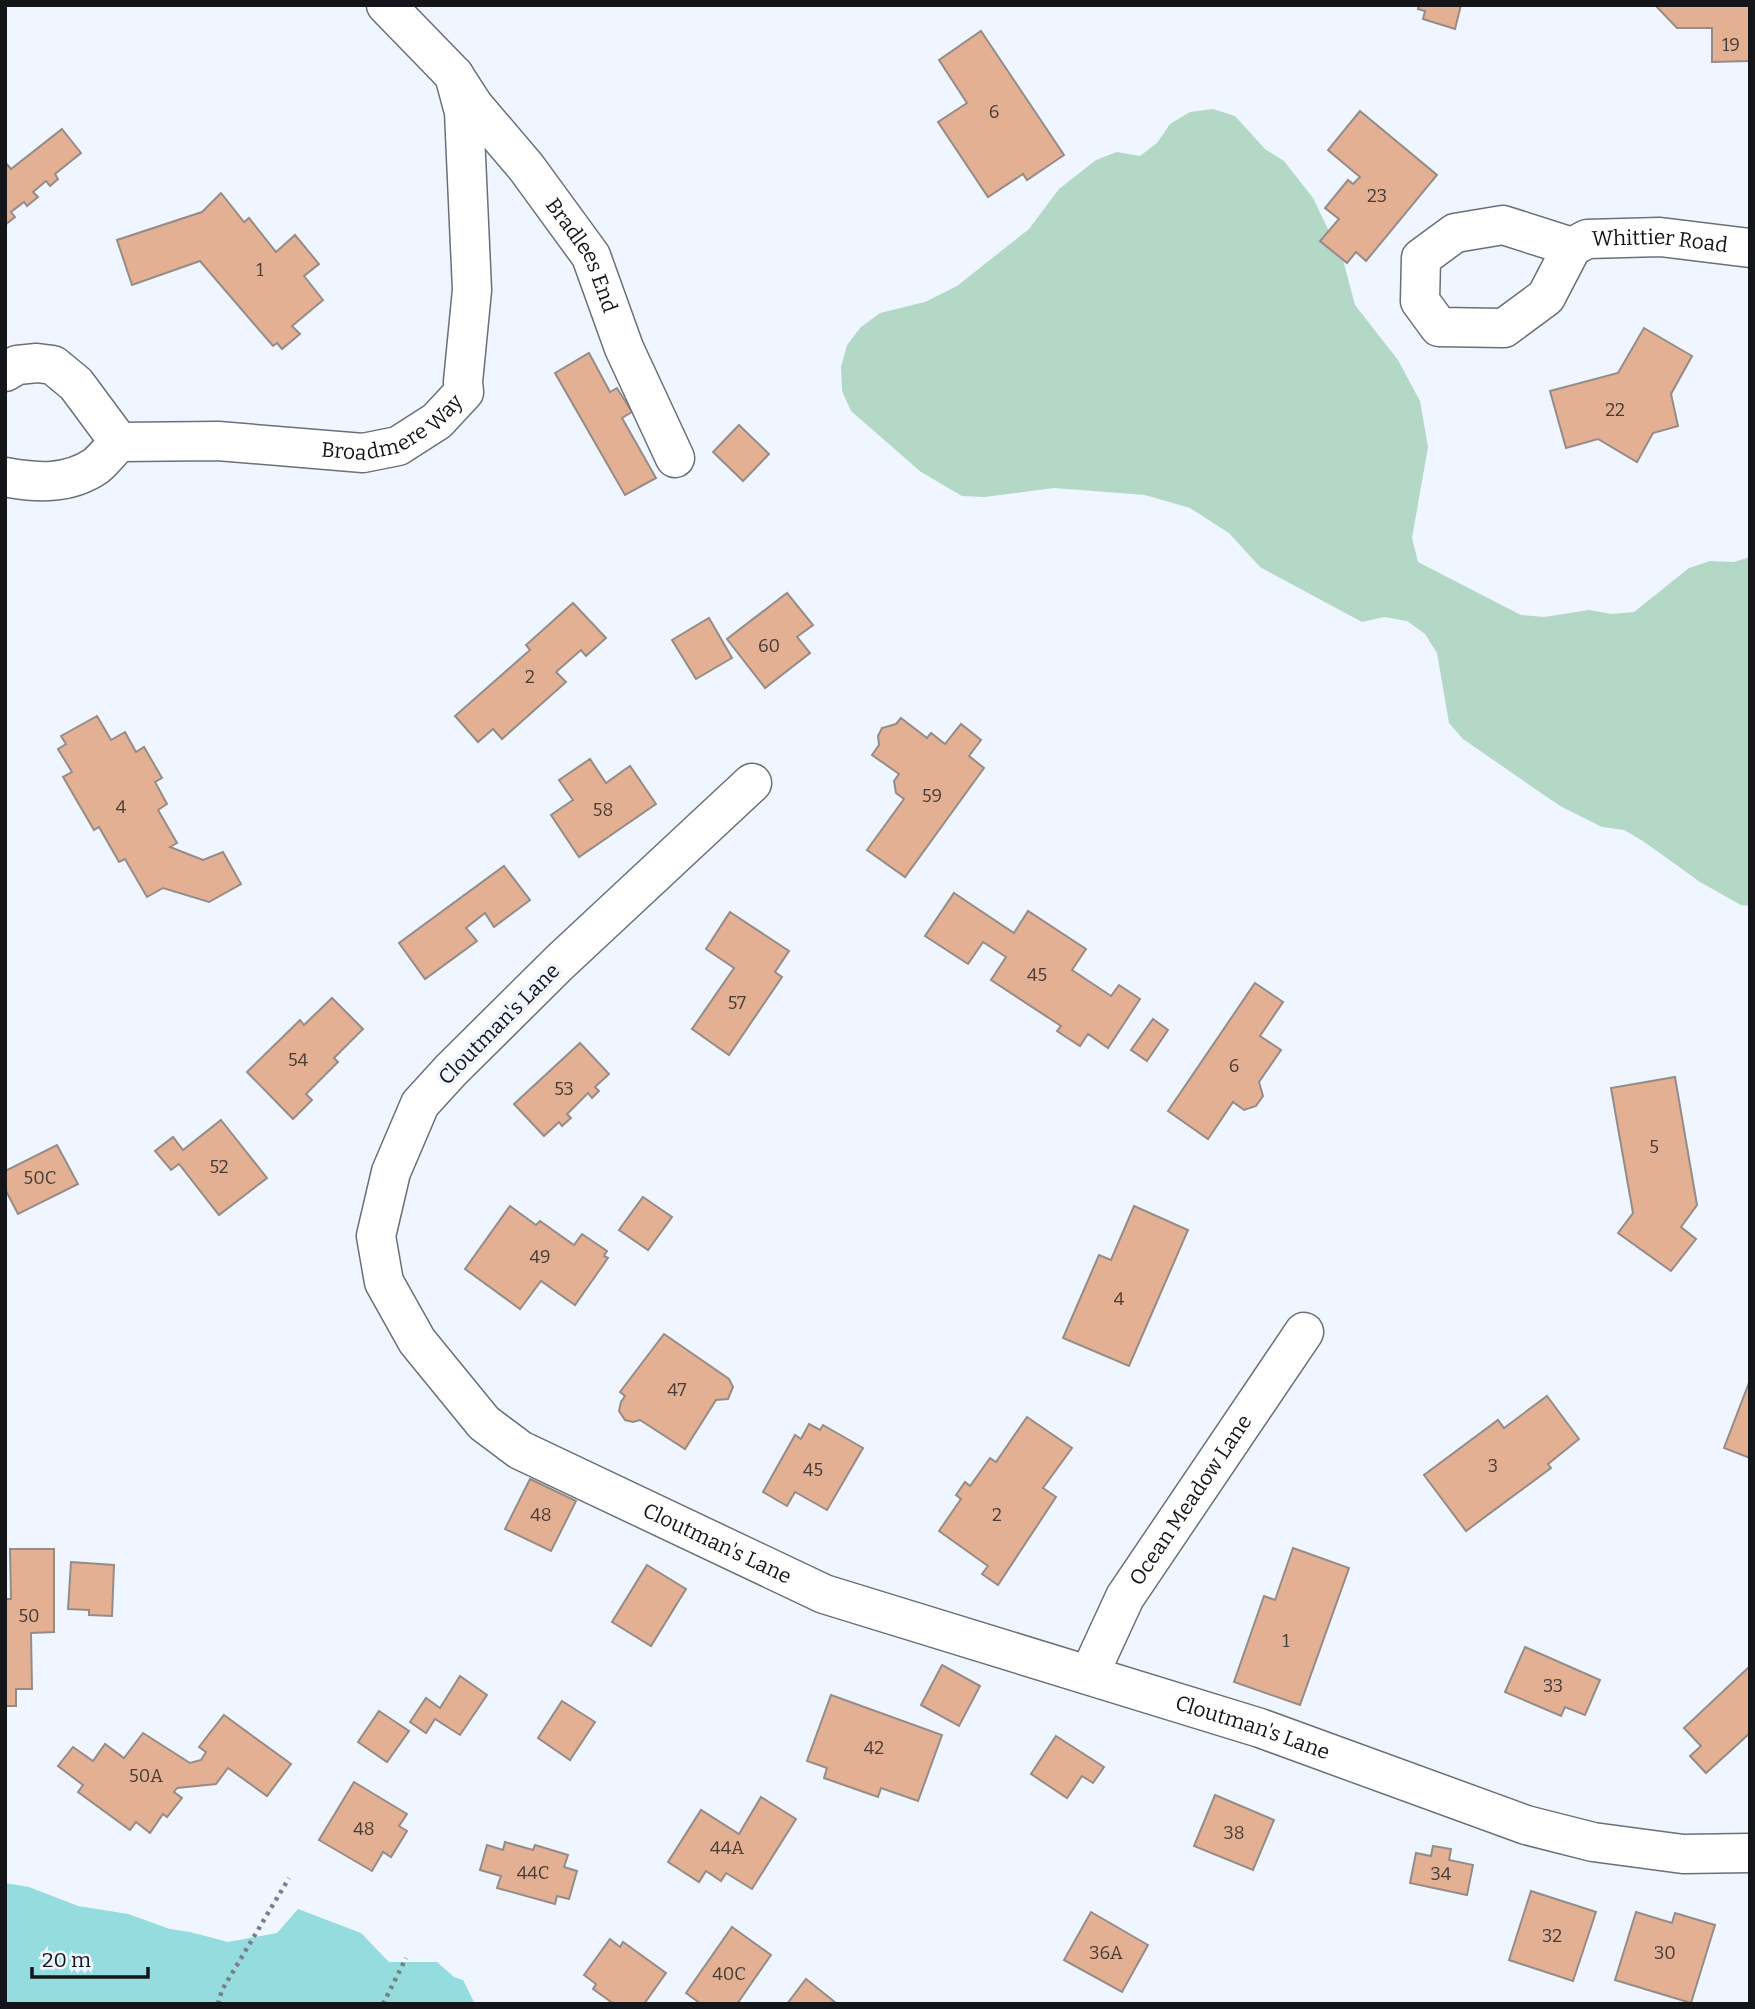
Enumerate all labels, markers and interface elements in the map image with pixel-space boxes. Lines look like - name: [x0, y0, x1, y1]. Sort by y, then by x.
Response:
- house number: 19: [1722, 34, 1740, 56]
- house number: 6: [989, 101, 999, 123]
- house number: 23: [1367, 185, 1387, 207]
- street label: Bradlees End: [540, 193, 623, 316]
- street label: Whittier Road: [1591, 224, 1729, 258]
- house number: 1: [256, 259, 264, 281]
- street label: Broadmere Way: [320, 388, 469, 466]
- house number: 22: [1605, 399, 1625, 421]
- house number: 60: [758, 635, 780, 657]
- house number: 2: [525, 666, 535, 688]
- house number: 59: [922, 785, 942, 807]
- house number: 4: [116, 796, 127, 818]
- house number: 58: [593, 799, 613, 821]
- street label: Cloutman's Lane: [433, 958, 565, 1090]
- house number: 45: [1027, 964, 1047, 986]
- house number: 57: [728, 992, 746, 1014]
- house number: 54: [288, 1049, 309, 1071]
- house number: 6: [1229, 1055, 1239, 1077]
- house number: 53: [554, 1078, 574, 1100]
- house number: 5: [1649, 1136, 1659, 1158]
- house number: 52: [209, 1156, 229, 1178]
- house number: 50C: [24, 1167, 56, 1189]
- house number: 49: [529, 1246, 551, 1268]
- house number: 4: [1114, 1288, 1125, 1310]
- house number: 47: [667, 1379, 687, 1401]
- street label: Ocean Meadow Lane: [1124, 1410, 1257, 1590]
- house number: 3: [1488, 1455, 1498, 1477]
- house number: 45: [803, 1459, 823, 1481]
- street label: Cloutman's Lane: [639, 1497, 796, 1590]
- house number: 48: [530, 1504, 552, 1526]
- house number: 2: [992, 1504, 1002, 1526]
- house number: 50: [18, 1605, 40, 1627]
- house number: 1: [1282, 1630, 1290, 1652]
- house number: 33: [1543, 1675, 1563, 1697]
- street label: Cloutman's Lane: [1172, 1690, 1333, 1765]
- house number: 42: [864, 1737, 884, 1759]
- house number: 50A: [129, 1765, 163, 1787]
- house number: 48: [353, 1818, 375, 1840]
- house number: 38: [1223, 1822, 1245, 1844]
- house number: 44A: [710, 1837, 744, 1859]
- house number: 44C: [517, 1862, 549, 1884]
- house number: 34: [1431, 1863, 1452, 1885]
- house number: 32: [1542, 1925, 1562, 1947]
- scale bar: [32, 1936, 147, 1980]
- house number: 36A: [1089, 1942, 1123, 1964]
- house number: 30: [1654, 1942, 1676, 1964]
- text: 20 m: [42, 1947, 91, 1973]
- house number: 40C: [712, 1963, 746, 1985]

